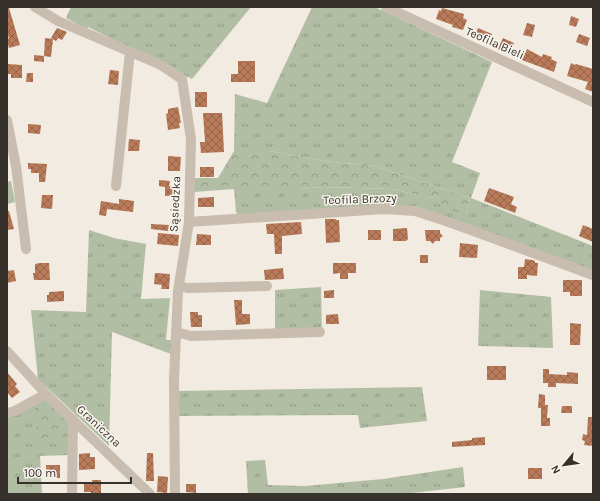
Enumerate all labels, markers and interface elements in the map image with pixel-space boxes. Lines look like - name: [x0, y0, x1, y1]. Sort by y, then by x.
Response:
- street label: Teofila Bieli: [464, 24, 526, 62]
- street label: Sąsiedzka: [167, 176, 183, 232]
- street label: Teofila Brzozy: [323, 191, 397, 207]
- street label: Graniczna: [74, 402, 124, 450]
- north arrow: [544, 445, 584, 485]
- scale bar: [18, 459, 131, 485]
- text: N: [548, 463, 563, 476]
- text: 100 m: [24, 466, 56, 480]

